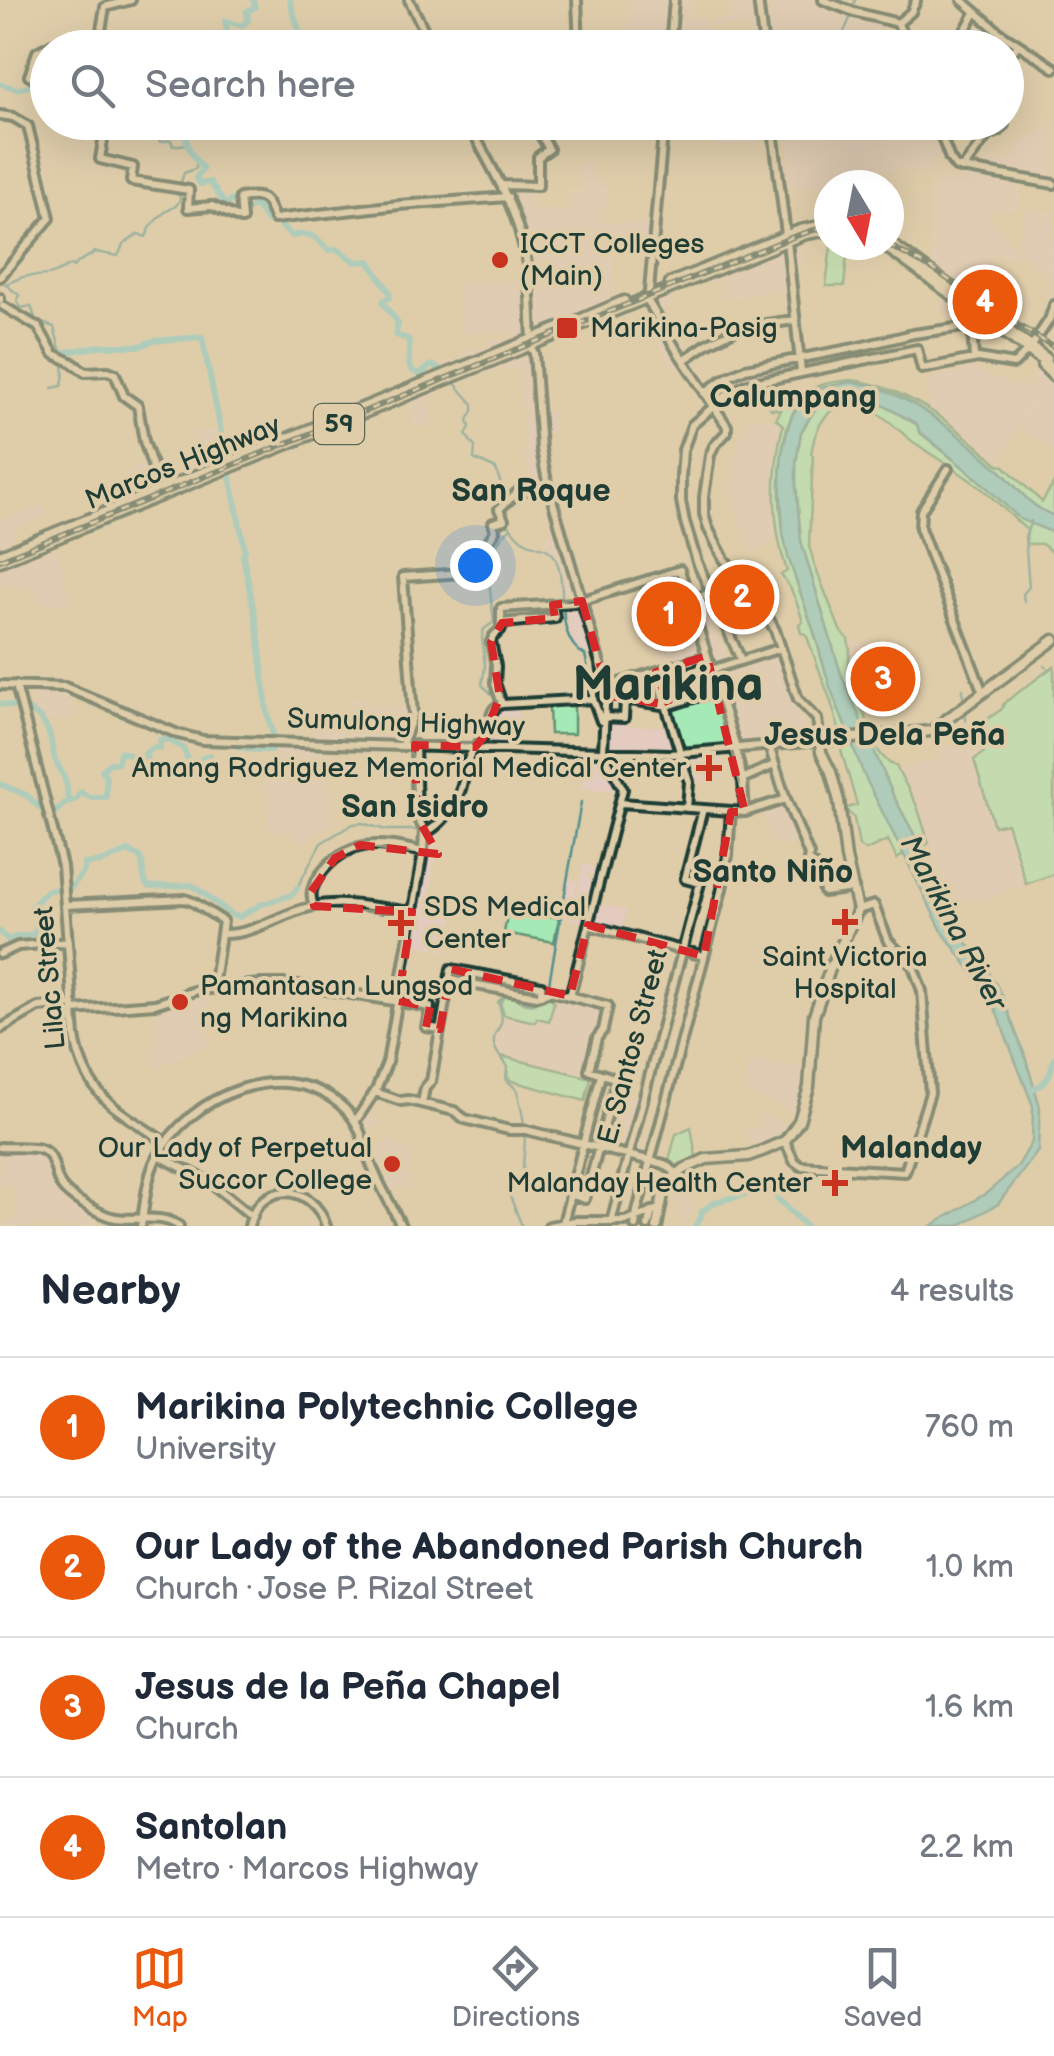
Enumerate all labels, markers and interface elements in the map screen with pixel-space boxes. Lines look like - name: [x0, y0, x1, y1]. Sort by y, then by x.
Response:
- search box: [30, 30, 1024, 140]
- icon: search: [65, 58, 120, 113]
- text: Search here: [145, 63, 356, 108]
- north arrow: [814, 170, 904, 260]
- place label: ICCT Colleges (Main): [520, 228, 704, 293]
- marker: ICCT Colleges (Main): [489, 249, 511, 271]
- pin: 4: [952, 264, 1018, 340]
- place label: Marikina-Pasig: [590, 312, 778, 345]
- marker: Marikina-Pasig: [554, 315, 580, 341]
- district label: Calumpang: [709, 378, 877, 417]
- road number: 59: [314, 404, 364, 444]
- street label: Marcos Highway: [81, 409, 286, 517]
- district label: San Roque: [451, 472, 611, 511]
- your location: [450, 540, 501, 591]
- pin: 2: [710, 560, 774, 634]
- pin: 1: [636, 576, 702, 652]
- pin: 3: [850, 642, 916, 716]
- district label: Marikina: [572, 657, 764, 714]
- street label: Sumulong Highway: [286, 702, 526, 744]
- district label: Jesus Dela Peña: [764, 716, 1006, 755]
- place label: Amang Rodriguez Memorial Medical Center: [132, 752, 687, 785]
- marker: Amang Rodriguez Memorial Medical Center: [696, 755, 722, 781]
- district label: San Isidro: [341, 788, 489, 827]
- water label: Marikina River: [892, 829, 1015, 1019]
- district label: Santo Niño: [693, 853, 853, 892]
- place label: SDS Medical Center: [424, 891, 586, 956]
- street label: Lilac Street: [27, 905, 73, 1051]
- marker: Saint Victoria Hospital: [832, 909, 858, 935]
- marker: SDS Medical Center: [388, 910, 414, 936]
- place label: Saint Victoria Hospital: [762, 941, 928, 1006]
- street label: E. Santos Street: [591, 945, 675, 1148]
- place label: Pamantasan Lungsod ng Marikina: [200, 970, 473, 1035]
- marker: Pamantasan Lungsod ng Marikina: [169, 991, 191, 1013]
- district label: Malanday: [840, 1129, 982, 1168]
- place label: Our Lady of Perpetual Succor College: [98, 1132, 372, 1197]
- marker: Our Lady of Perpetual Succor College: [381, 1153, 403, 1175]
- place label: Malanday Health Center: [506, 1167, 813, 1200]
- marker: Malanday Health Center: [822, 1170, 848, 1196]
- text: Nearby: [40, 1266, 180, 1317]
- text: 4 results: [890, 1272, 1014, 1311]
- text: Marikina Polytechnic College: [135, 1385, 638, 1430]
- text: 1: [66, 1408, 79, 1447]
- text: 760 m: [925, 1408, 1014, 1447]
- text: University: [135, 1430, 276, 1469]
- text: Our Lady of the Abandoned Parish Church: [135, 1525, 863, 1570]
- text: 2: [63, 1548, 82, 1587]
- text: 1.0 km: [926, 1548, 1014, 1587]
- text: Church · Jose P. Rizal Street: [135, 1570, 533, 1609]
- text: Jesus de la Peña Chapel: [135, 1665, 561, 1710]
- text: 3: [63, 1688, 82, 1727]
- text: 1.6 km: [925, 1688, 1014, 1727]
- text: Church: [135, 1710, 239, 1749]
- text: Santolan: [135, 1805, 287, 1850]
- text: 4: [63, 1828, 82, 1867]
- text: 2.2 km: [919, 1828, 1014, 1867]
- text: Metro · Marcos Highway: [135, 1850, 478, 1889]
- tab: Map: [132, 1941, 188, 2034]
- tab: Directions: [451, 1941, 580, 2034]
- tab: Saved: [844, 1941, 922, 2034]

